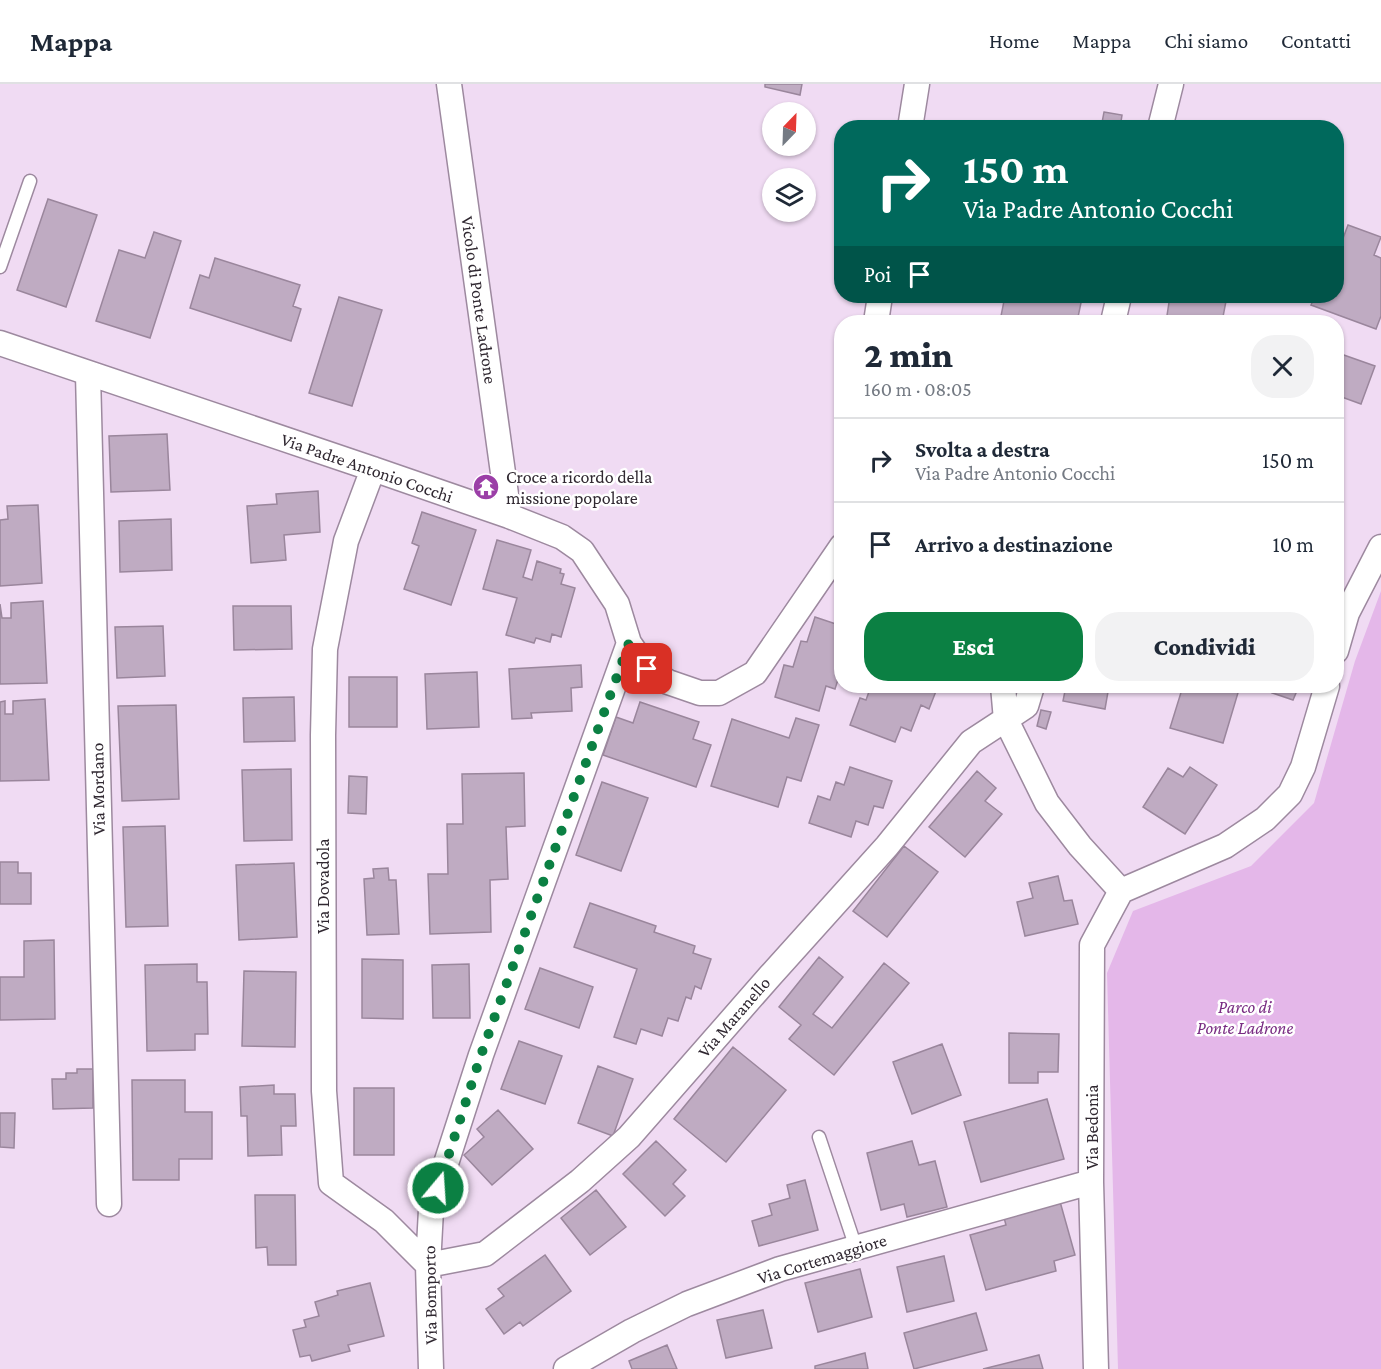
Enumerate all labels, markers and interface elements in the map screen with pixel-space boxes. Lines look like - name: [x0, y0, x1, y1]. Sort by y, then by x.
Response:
- text: Mappa: [30, 26, 113, 57]
- text: Home: [989, 29, 1039, 53]
- text: Mappa: [1072, 29, 1131, 53]
- text: Chi siamo: [1164, 29, 1248, 53]
- text: Contatti: [1281, 29, 1351, 53]
- north arrow: [762, 102, 816, 156]
- map controls: [762, 102, 816, 222]
- icon: right: [864, 144, 942, 222]
- text: 150 m: [963, 145, 1068, 192]
- button: layers: [762, 168, 816, 222]
- text: Via Padre Antonio Cocchi: [963, 194, 1233, 224]
- street label: Vicolo di Ponte Ladrone: [457, 215, 501, 385]
- icon: arrive: [903, 258, 936, 291]
- text: Poi: [864, 262, 891, 287]
- text: 2 min: [864, 335, 953, 375]
- button: close: [1251, 335, 1314, 398]
- text: 160 m · 08:05: [864, 378, 972, 400]
- street label: Via Padre Antonio Cocchi: [279, 429, 456, 507]
- text: Svolta a destra: [915, 437, 1050, 462]
- icon: right: [864, 444, 897, 477]
- text: 150 m: [1262, 448, 1314, 473]
- text: Via Padre Antonio Cocchi: [915, 462, 1115, 484]
- place label: Croce a ricordo della missione popolare: [506, 467, 652, 508]
- temple icon: Croce a ricordo della missione popolare: [471, 472, 501, 502]
- icon: arrive: [864, 528, 897, 561]
- text: Arrivo a destinazione: [915, 532, 1113, 557]
- text: 10 m: [1272, 532, 1314, 557]
- button: Esci: [864, 612, 1083, 681]
- button: Condividi: [1095, 612, 1314, 681]
- pin: [621, 643, 672, 694]
- icon: arrive: [630, 652, 663, 685]
- street label: Via Mordano: [87, 742, 109, 836]
- street label: Via Dovadola: [313, 838, 333, 934]
- street label: Via Maranello: [694, 973, 774, 1061]
- park label: Parco di Ponte Ladrone: [1197, 997, 1293, 1038]
- street label: Via Bedonia: [1082, 1084, 1102, 1170]
- position arrow: [406, 1156, 470, 1220]
- street label: Via Cortemaggiore: [755, 1230, 889, 1288]
- street label: Via Bomporto: [419, 1245, 441, 1345]

